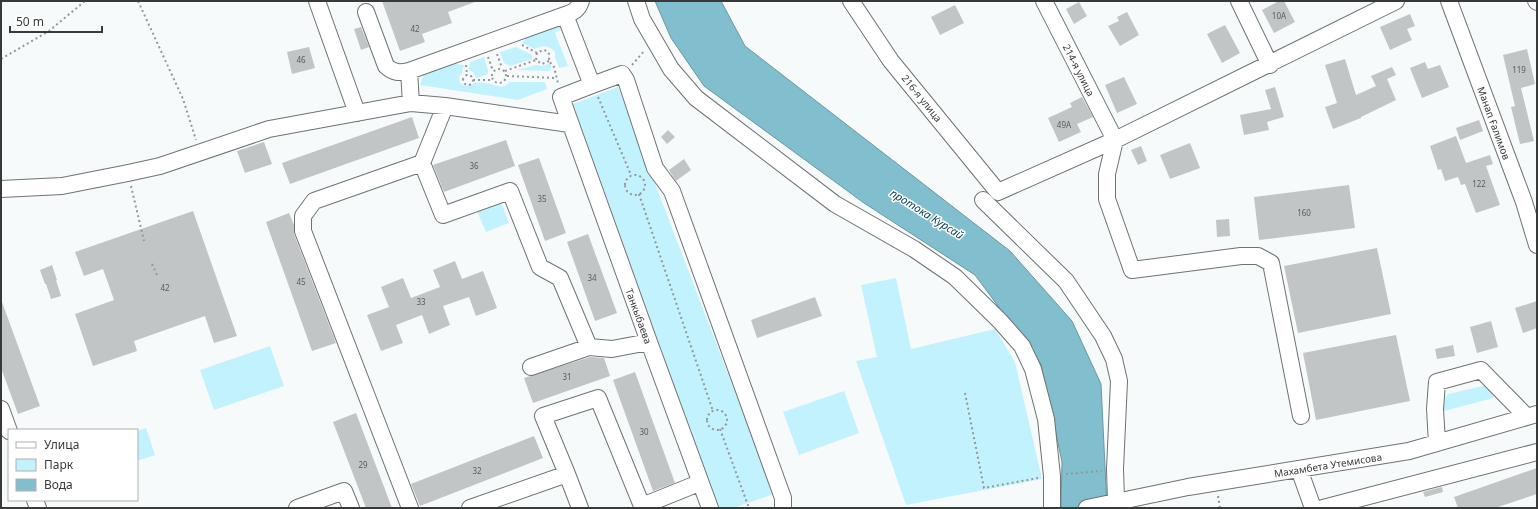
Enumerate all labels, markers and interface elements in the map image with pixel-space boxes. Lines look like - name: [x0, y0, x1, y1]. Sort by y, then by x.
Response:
- scale bar: [10, 8, 102, 34]
- house number: 10А: [1272, 10, 1287, 21]
- text: 50 m: [16, 13, 44, 30]
- house number: 42: [410, 23, 420, 34]
- street label: 214-я улица: [1060, 41, 1098, 99]
- house number: 46: [296, 54, 306, 65]
- house number: 119: [1512, 64, 1526, 75]
- street label: 216-я улица: [899, 71, 945, 125]
- street label: Манап Ғалимов: [1474, 85, 1514, 162]
- house number: 49А: [1057, 119, 1072, 130]
- house number: 36: [469, 160, 479, 171]
- house number: 122: [1472, 178, 1486, 189]
- water label: протока Курсай: [888, 185, 967, 242]
- house number: 35: [537, 193, 547, 204]
- house number: 160: [1297, 207, 1311, 218]
- house number: 34: [587, 272, 597, 283]
- house number: 45: [296, 276, 306, 287]
- house number: 42: [160, 282, 170, 293]
- street label: Танкыбаева: [623, 286, 655, 346]
- house number: 33: [416, 296, 426, 307]
- house number: 31: [562, 371, 572, 382]
- house number: 30: [639, 426, 649, 437]
- legend: [8, 429, 138, 501]
- text: Улица: [44, 436, 79, 453]
- street label: Махамбета Утемисова: [1273, 450, 1383, 480]
- text: Парк: [44, 456, 74, 473]
- house number: 29: [358, 459, 368, 470]
- house number: 32: [472, 465, 482, 476]
- text: Вода: [44, 476, 73, 493]

